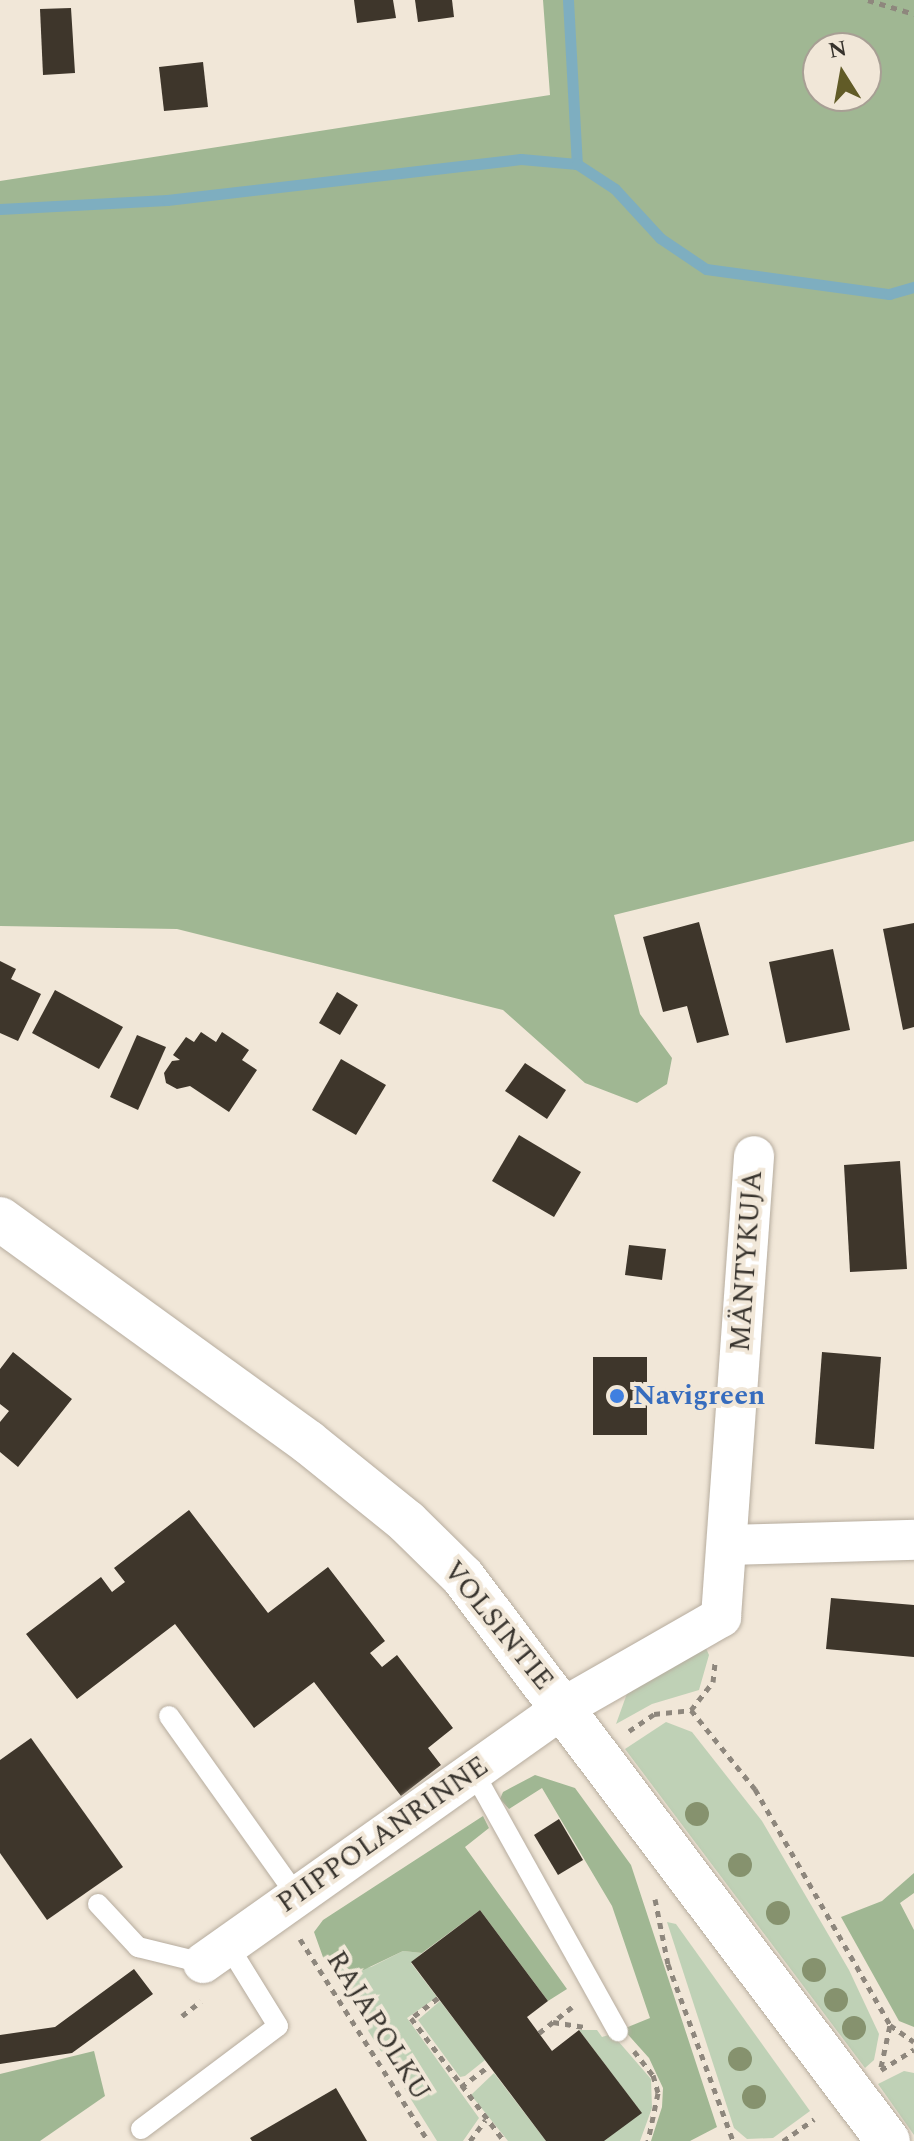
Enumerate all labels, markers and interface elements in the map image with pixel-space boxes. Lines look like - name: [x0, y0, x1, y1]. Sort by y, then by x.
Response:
- north arrow: [802, 32, 882, 112]
- text: N: [826, 32, 850, 68]
- street label: MÄNTYKUJA: [724, 1169, 770, 1353]
- place label: Navigreen: [633, 1379, 765, 1413]
- marker: Navigreen: [608, 1387, 626, 1405]
- street label: VOLSINTIE: [436, 1555, 560, 1697]
- street label: PIIPPOLANRINNE: [271, 1750, 495, 1920]
- street label: RAJAPOLKU: [319, 1945, 437, 2107]

